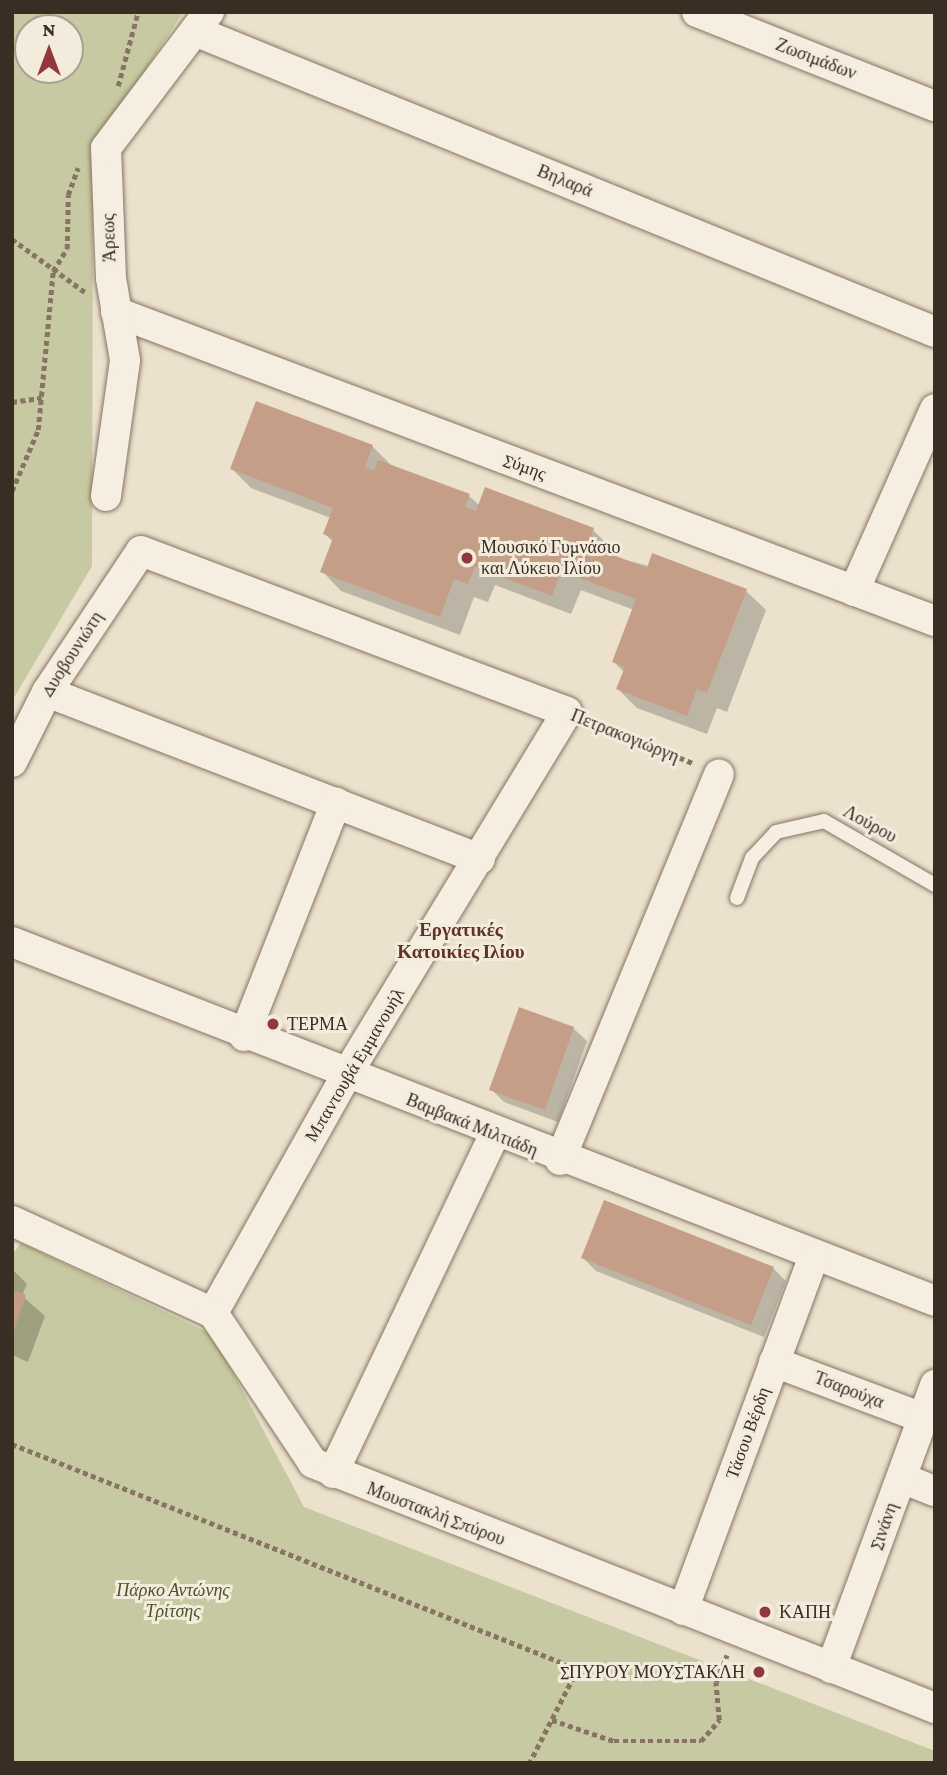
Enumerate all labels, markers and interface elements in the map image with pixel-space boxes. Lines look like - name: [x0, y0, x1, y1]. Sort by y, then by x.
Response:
- north arrow: [14, 14, 84, 84]
- text: N: [43, 19, 55, 40]
- street label: Ζωσιμάδων: [772, 34, 860, 84]
- street label: Βηλαρά: [534, 160, 596, 202]
- street label: Άρεως: [97, 213, 121, 263]
- street label: Σύμης: [501, 449, 549, 485]
- place label: Μουσικό Γυμνάσιο και Λύκειο Ιλίου: [481, 537, 621, 580]
- marker: Μουσικό Γυμνάσιο και Λύκειο Ιλίου: [459, 550, 475, 566]
- street label: Δυοβουνιώτη: [36, 607, 108, 701]
- street label: Πετρακογιώργη: [568, 704, 682, 768]
- street label: Λούρου: [839, 801, 901, 847]
- district label: Εργατικές Κατοικίες Ιλίου: [397, 919, 525, 963]
- street label: Μπαντουβά Εμμανουήλ: [300, 984, 410, 1146]
- place label: ΤΕΡΜΑ: [287, 1013, 348, 1035]
- marker: ΤΕΡΜΑ: [265, 1016, 281, 1032]
- street label: Βαμβακά Μιλτιάδη: [403, 1089, 541, 1161]
- street label: Τσαρούχα: [811, 1367, 887, 1413]
- street label: Τάσου Βέρδη: [721, 1384, 775, 1482]
- street label: Μουστακλή Σπύρου: [364, 1478, 508, 1550]
- street label: Σινάνη: [866, 1499, 902, 1553]
- park label: Πάρκο Αντώνης Τρίτσης: [116, 1580, 230, 1622]
- place label: ΚΑΠΗ: [779, 1601, 831, 1623]
- marker: ΚΑΠΗ: [757, 1604, 773, 1620]
- place label: ΣΠΥΡΟΥ ΜΟΥΣΤΑΚΛΗ: [560, 1661, 745, 1683]
- marker: ΣΠΥΡΟΥ ΜΟΥΣΤΑΚΛΗ: [751, 1664, 767, 1680]

